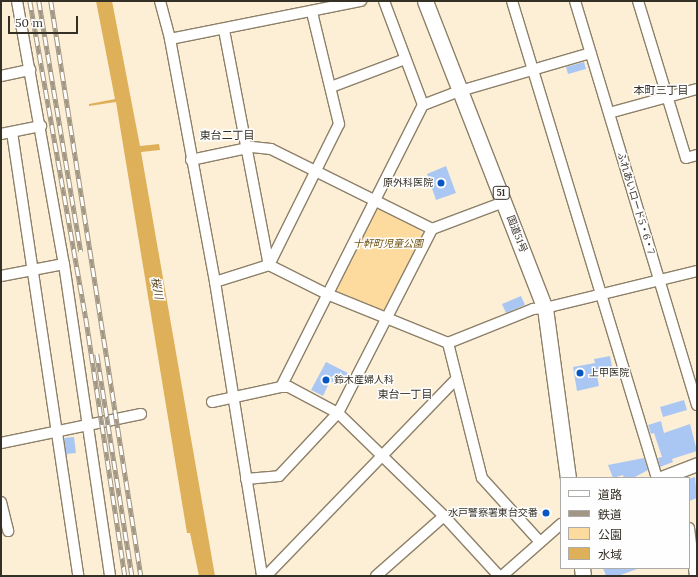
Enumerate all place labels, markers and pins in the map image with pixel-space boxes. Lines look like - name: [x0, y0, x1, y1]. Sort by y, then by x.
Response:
- place label: 原外科医院: [383, 177, 433, 189]
- marker: 原外科医院: [436, 178, 446, 188]
- marker: 上甲医院: [574, 367, 586, 379]
- place label: 上甲医院: [589, 367, 629, 379]
- place label: 鈴木産婦人科: [334, 374, 394, 386]
- marker: 鈴木産婦人科: [321, 375, 331, 385]
- place label: 水戸警察署東台交番: [448, 507, 538, 519]
- marker: 水戸警察署東台交番: [541, 508, 551, 518]

